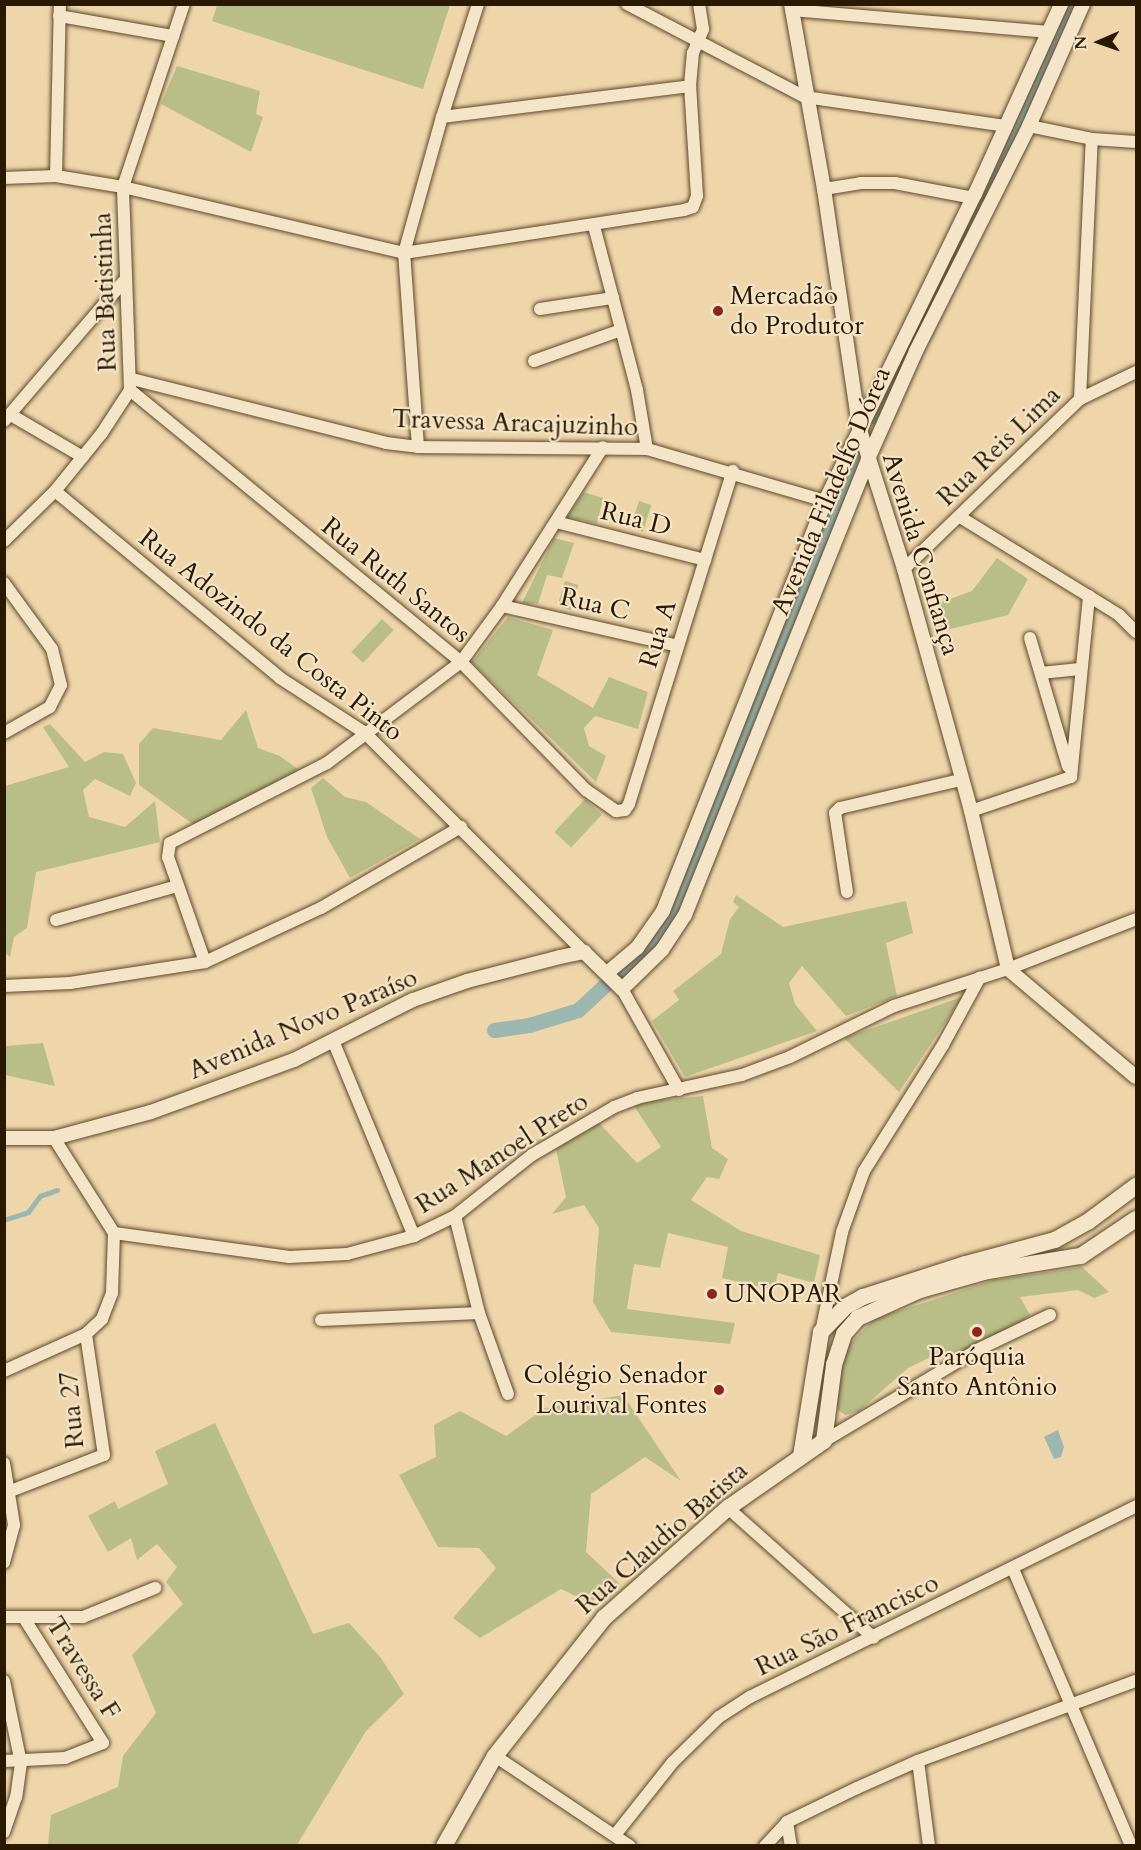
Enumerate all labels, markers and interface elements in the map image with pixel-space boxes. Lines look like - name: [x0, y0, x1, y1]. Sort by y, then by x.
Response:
- north arrow: [1069, 12, 1129, 72]
- text: N: [1070, 35, 1092, 50]
- street label: Rua Batistinha: [87, 212, 123, 372]
- place label: Mercadão do Produtor: [730, 280, 864, 342]
- marker: Mercadão do Produtor: [711, 304, 725, 318]
- street label: Avenida Filadelfo Dórea: [765, 362, 897, 620]
- street label: Rua Reis Lima: [931, 379, 1067, 513]
- street label: Travessa Aracajuzinho: [391, 403, 639, 443]
- street label: Avenida Confiança: [875, 449, 967, 659]
- street label: Rua D: [597, 495, 675, 543]
- street label: Rua Ruth Santos: [315, 511, 477, 649]
- street label: Rua Adozindo da Costa Pinto: [133, 522, 409, 748]
- street label: Rua C: [557, 581, 633, 627]
- street label: Rua A: [633, 596, 683, 672]
- street label: Avenida Novo Paraíso: [184, 962, 422, 1086]
- street label: Rua Manoel Preto: [410, 1086, 594, 1220]
- place label: UNOPAR: [724, 1278, 842, 1310]
- marker: UNOPAR: [705, 1287, 719, 1301]
- marker: Paróquia Santo Antônio: [970, 1325, 984, 1339]
- place label: Paróquia Santo Antônio: [897, 1341, 1057, 1402]
- place label: Colégio Senador Lourival Fontes: [524, 1359, 707, 1420]
- street label: Rua 27: [53, 1370, 91, 1450]
- marker: Colégio Senador Lourival Fontes: [712, 1383, 726, 1397]
- street label: Rua Claudio Batista: [570, 1455, 754, 1621]
- street label: Rua São Francisco: [750, 1567, 944, 1683]
- street label: Travessa F: [39, 1611, 127, 1725]

